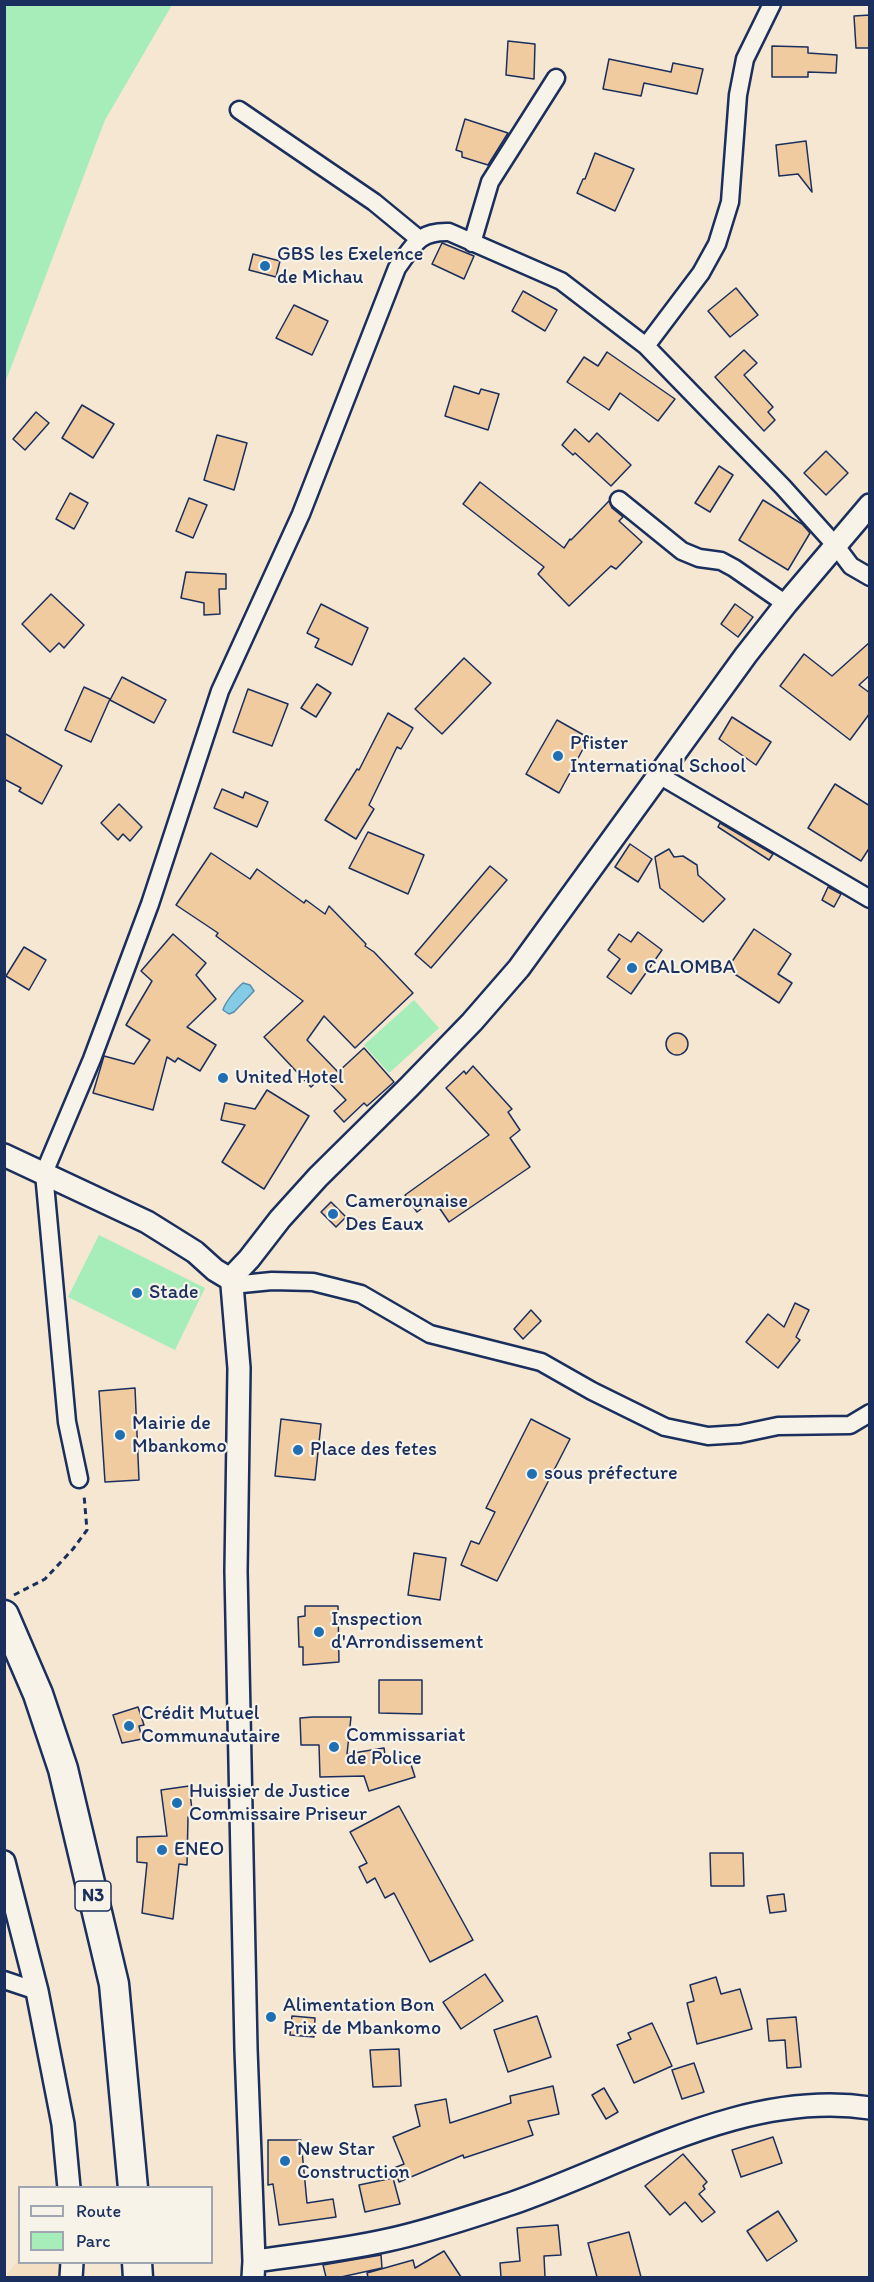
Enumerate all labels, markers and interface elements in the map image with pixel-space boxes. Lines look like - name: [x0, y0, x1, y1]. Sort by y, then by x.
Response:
- place label: GBS les Exelence de Michau: [277, 243, 423, 290]
- marker: GBS les Exelence de Michau: [258, 259, 272, 273]
- place label: Pfister International School: [570, 732, 746, 779]
- marker: Pfister International School: [551, 749, 565, 763]
- place label: CALOMBA: [644, 956, 736, 980]
- marker: CALOMBA: [625, 961, 639, 975]
- place label: United Hotel: [235, 1066, 344, 1090]
- marker: United Hotel: [216, 1071, 230, 1085]
- place label: Camerounaise Des Eaux: [345, 1190, 468, 1237]
- marker: Camerounaise Des Eaux: [326, 1207, 340, 1221]
- place label: Stade: [149, 1281, 198, 1305]
- marker: Stade: [130, 1286, 144, 1300]
- place label: Mairie de Mbankomo: [132, 1412, 227, 1459]
- marker: Mairie de Mbankomo: [113, 1428, 127, 1442]
- place label: Place des fetes: [310, 1438, 437, 1462]
- marker: Place des fetes: [291, 1443, 305, 1457]
- place label: sous préfecture: [544, 1462, 678, 1486]
- marker: sous préfecture: [525, 1467, 539, 1481]
- place label: Inspection d'Arrondissement: [331, 1608, 483, 1655]
- marker: Inspection d'Arrondissement: [312, 1625, 326, 1639]
- place label: Crédit Mutuel Communautaire: [141, 1702, 280, 1749]
- marker: Crédit Mutuel Communautaire: [122, 1719, 136, 1733]
- place label: Commissariat de Police: [346, 1724, 465, 1771]
- marker: Commissariat de Police: [327, 1740, 341, 1754]
- place label: Huissier de Justice Commissaire Priseur: [189, 1780, 367, 1827]
- marker: Huissier de Justice Commissaire Priseur: [170, 1796, 184, 1810]
- place label: ENEO: [174, 1838, 224, 1862]
- marker: ENEO: [155, 1843, 169, 1857]
- road number: N3: [75, 1881, 111, 1911]
- place label: Alimentation Bon Prix de Mbankomo: [283, 1994, 441, 2041]
- marker: Alimentation Bon Prix de Mbankomo: [264, 2010, 278, 2024]
- place label: New Star Construction: [297, 2138, 410, 2185]
- marker: New Star Construction: [278, 2154, 292, 2168]
- legend: [18, 2186, 213, 2264]
- text: Route: [76, 2200, 121, 2222]
- text: Parc: [76, 2230, 110, 2252]

